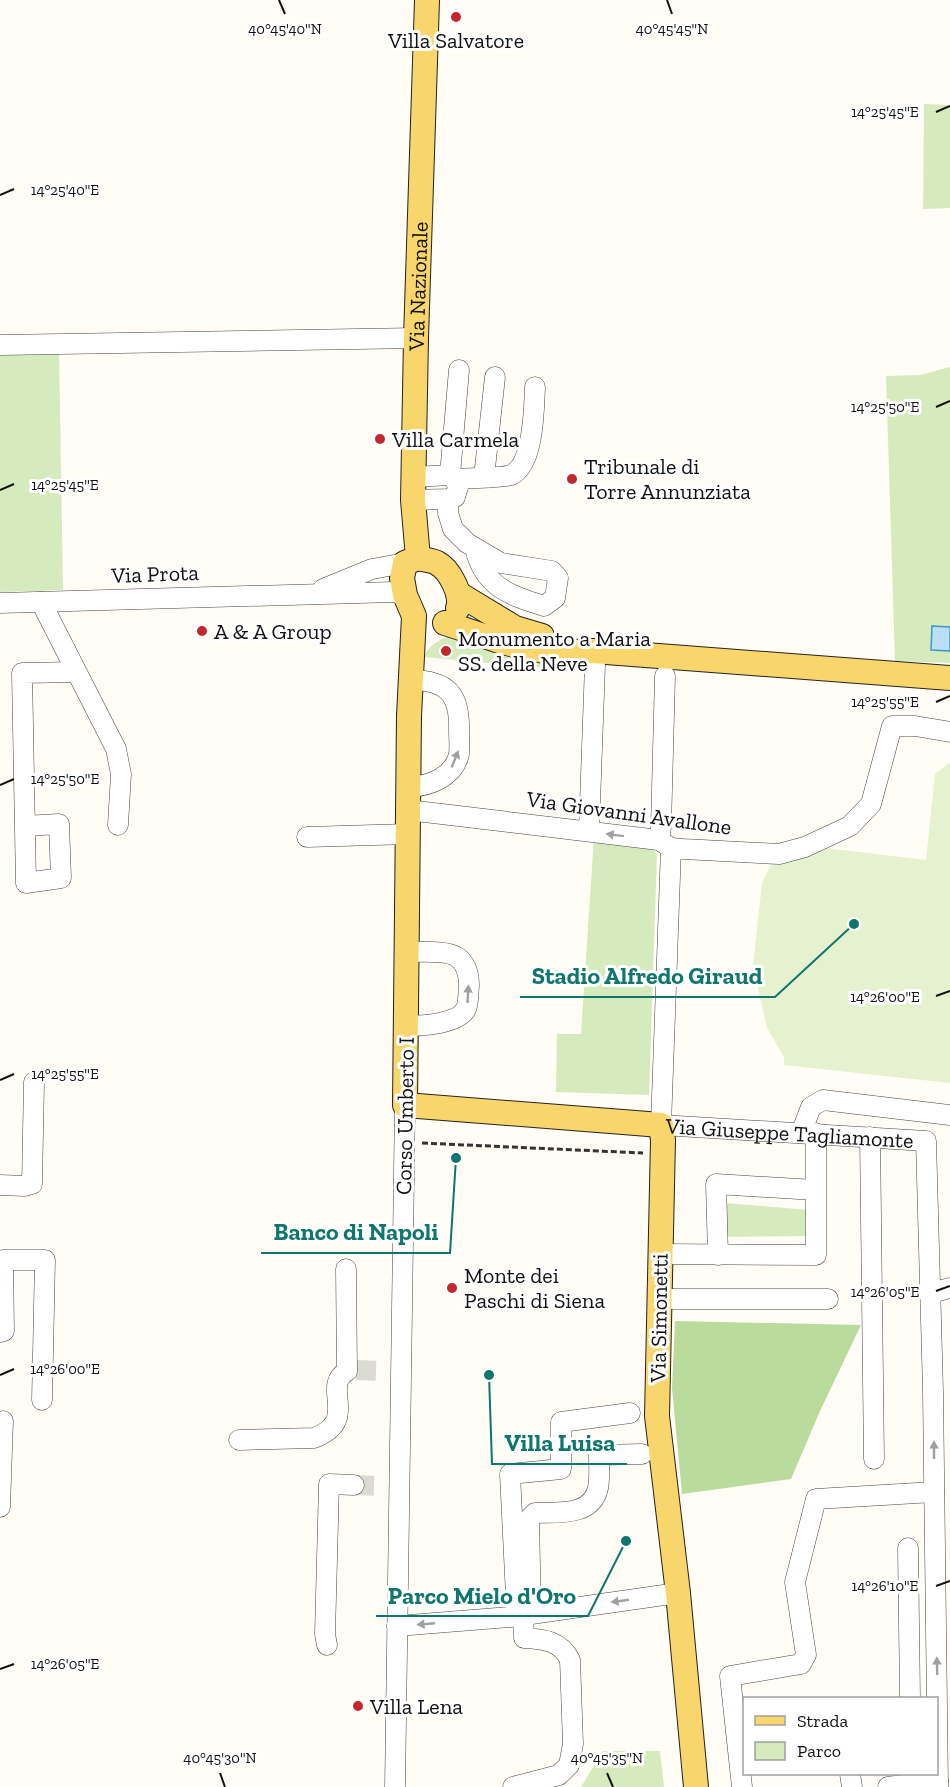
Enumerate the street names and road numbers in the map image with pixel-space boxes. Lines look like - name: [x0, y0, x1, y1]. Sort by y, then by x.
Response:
- street label: Via Nazionale: [402, 221, 433, 352]
- street label: Via Prota: [110, 559, 200, 589]
- street label: Via Giovanni Avallone: [524, 785, 733, 841]
- street label: Corso Umberto I: [390, 1037, 420, 1195]
- street label: Via Giuseppe Tagliamonte: [664, 1112, 914, 1154]
- street label: Via Simonetti: [644, 1253, 674, 1384]

